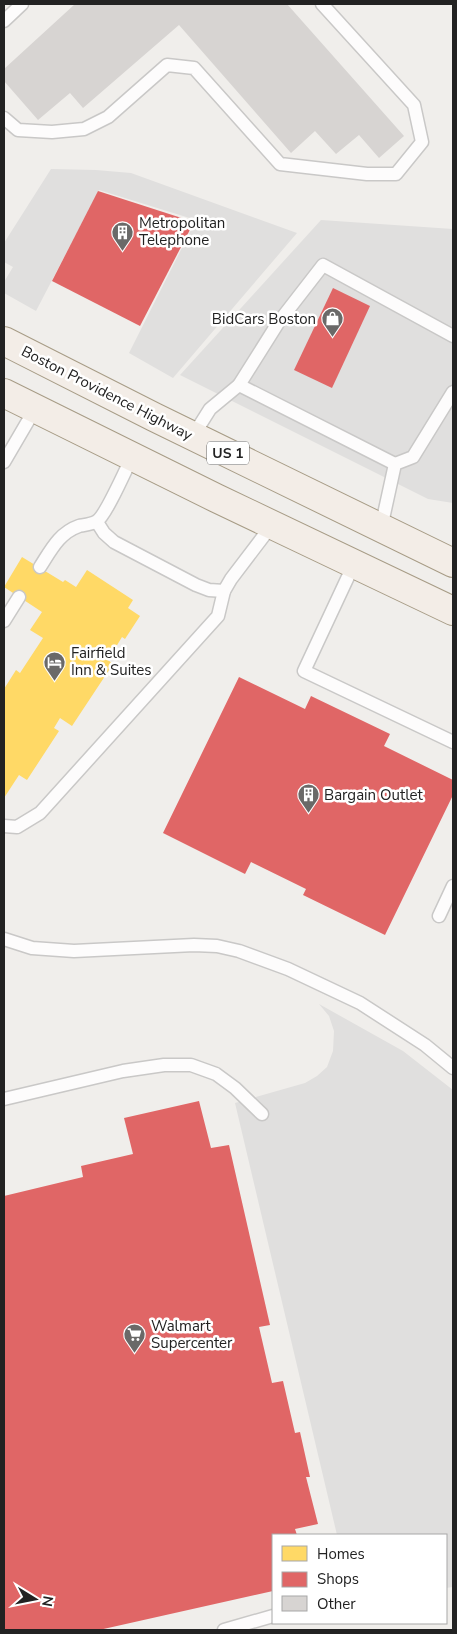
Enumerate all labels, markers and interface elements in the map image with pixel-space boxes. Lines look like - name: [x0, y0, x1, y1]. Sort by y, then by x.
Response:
- place label: Metropolitan Telephone: [139, 213, 225, 250]
- building icon: Metropolitan Telephone: [111, 220, 135, 251]
- shop icon: BidCars Boston: [320, 307, 344, 338]
- place label: BidCars Boston: [212, 309, 316, 329]
- street label: Boston Providence Highway: [18, 341, 196, 445]
- road number: US 1: [207, 442, 249, 464]
- place label: Fairfield Inn & Suites: [71, 643, 151, 680]
- hotel icon: Fairfield Inn & Suites: [43, 650, 67, 681]
- building icon: Bargain Outlet: [296, 783, 320, 814]
- place label: Bargain Outlet: [324, 785, 423, 805]
- place label: Walmart Supercenter: [151, 1316, 233, 1353]
- supermarket icon: Walmart Supercenter: [123, 1323, 147, 1354]
- legend: [272, 1534, 447, 1624]
- text: Homes: [317, 1544, 365, 1564]
- text: Shops: [317, 1569, 359, 1589]
- north arrow: [10, 1574, 60, 1624]
- text: N: [37, 1594, 58, 1608]
- text: Other: [317, 1594, 356, 1614]

